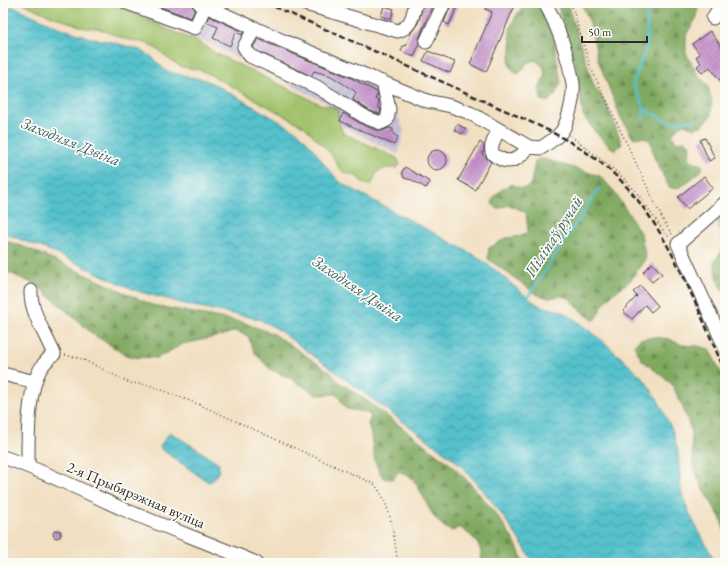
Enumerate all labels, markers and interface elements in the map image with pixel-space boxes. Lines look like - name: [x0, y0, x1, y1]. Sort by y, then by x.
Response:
- scale bar: [582, 18, 647, 44]
- text: 50 m: [588, 24, 612, 40]
- water label: Заходняя Дзвіна: [18, 112, 123, 171]
- water label: Піліпаў ручай: [519, 192, 587, 282]
- water label: Заходняя Дзвіна: [308, 250, 407, 326]
- street label: 2-я Прыбярэжная вуліца: [64, 457, 208, 532]

